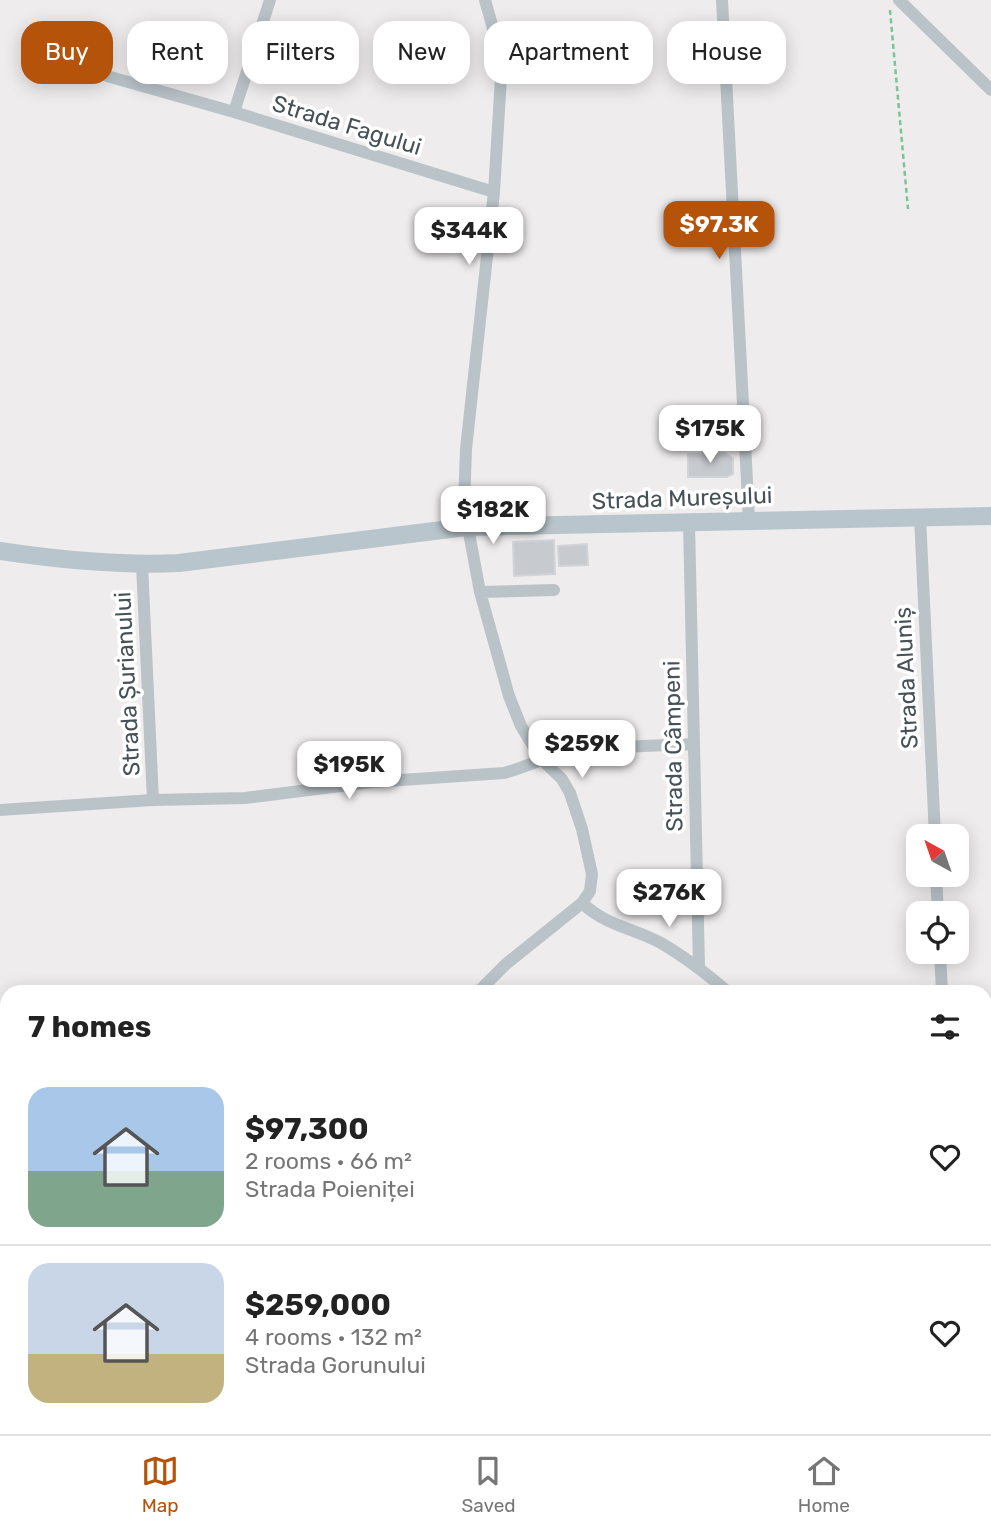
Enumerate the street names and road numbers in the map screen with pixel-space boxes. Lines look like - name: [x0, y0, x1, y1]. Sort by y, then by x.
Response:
- street label: Strada Fagului: [269, 89, 425, 161]
- street label: Strada Mureșului: [591, 481, 773, 515]
- street label: Strada Șurianului: [108, 591, 146, 777]
- street label: Strada Aluniș: [888, 606, 924, 750]
- street label: Strada Câmpeni: [658, 660, 688, 832]

